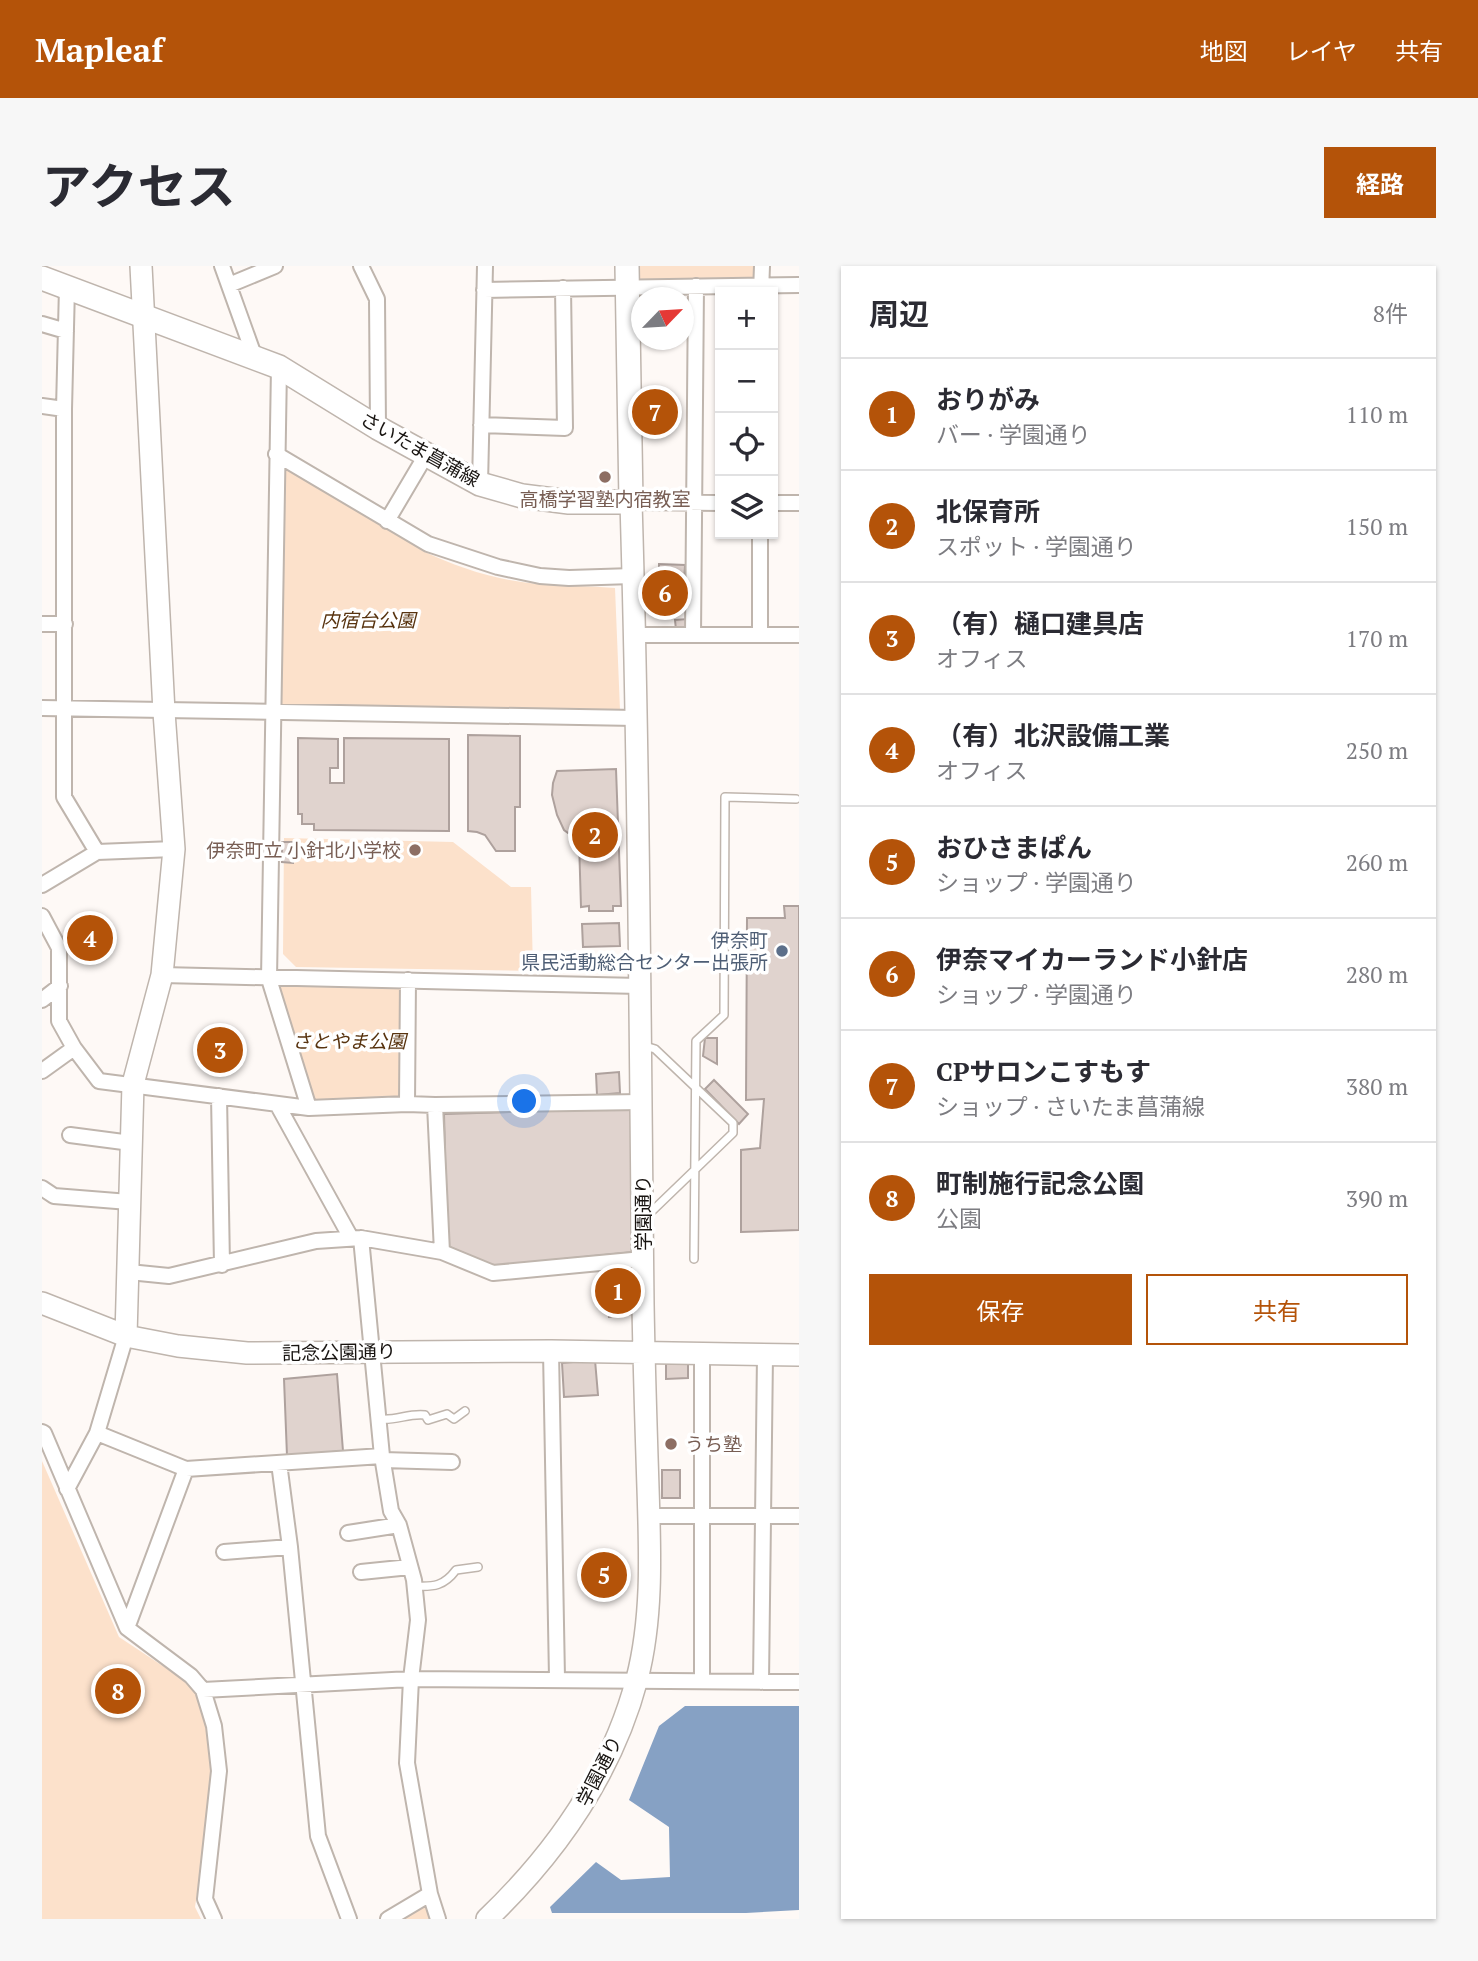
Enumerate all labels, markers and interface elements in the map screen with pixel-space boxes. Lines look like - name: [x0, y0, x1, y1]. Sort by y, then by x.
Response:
- text: Mapleaf: [35, 28, 164, 71]
- text: 地図: [1200, 35, 1248, 67]
- text: レイヤ: [1286, 35, 1357, 67]
- text: 共有: [1395, 35, 1443, 67]
- button: 経路: [1324, 147, 1436, 218]
- text: アクセス: [42, 153, 236, 218]
- north arrow: [631, 287, 694, 350]
- map controls: [715, 287, 778, 539]
- button: +: [715, 287, 778, 350]
- text: 周辺: [869, 294, 929, 334]
- text: 8件: [1373, 298, 1408, 329]
- button: −: [715, 350, 778, 413]
- text: おりがみ: [936, 382, 1040, 416]
- pin: 7: [632, 386, 678, 438]
- text: 1: [886, 399, 899, 430]
- text: 110 m: [1346, 399, 1408, 430]
- street label: さいたま菖蒲線: [356, 406, 484, 492]
- button: locate: [715, 413, 778, 476]
- text: バー · 学園通り: [936, 419, 1091, 450]
- marker: 高橋学習塾内宿教室: [597, 469, 613, 485]
- button: layers: [715, 476, 778, 539]
- place label: 高橋学習塾内宿教室: [519, 486, 691, 511]
- text: 北保育所: [936, 494, 1040, 528]
- text: 2: [886, 511, 899, 542]
- text: 150 m: [1346, 511, 1408, 542]
- text: スポット · 学園通り: [936, 531, 1137, 562]
- pin: 6: [642, 567, 688, 619]
- text: （有）樋口建具店: [936, 606, 1144, 640]
- park label: 内宿台公園: [320, 607, 418, 632]
- text: 3: [886, 623, 899, 654]
- text: 170 m: [1346, 623, 1408, 654]
- text: オフィス: [936, 643, 1028, 674]
- text: （有）北沢設備工業: [936, 718, 1170, 752]
- text: 4: [886, 735, 899, 766]
- text: 250 m: [1346, 735, 1408, 766]
- text: オフィス: [936, 755, 1028, 786]
- pin: 2: [572, 809, 618, 861]
- text: おひさまぱん: [936, 830, 1092, 864]
- place label: 伊奈町立 小針北小学校: [206, 837, 401, 862]
- marker: 伊奈町立 小針北小学校: [407, 842, 423, 858]
- text: 5: [886, 847, 899, 878]
- text: 260 m: [1346, 847, 1408, 878]
- text: ショップ · 学園通り: [936, 867, 1137, 898]
- pin: 4: [67, 912, 113, 964]
- place label: 伊奈町 県民活動総合センター出張所: [521, 927, 768, 974]
- text: 伊奈マイカーランド小針店: [936, 942, 1248, 976]
- marker: 伊奈町 県民活動総合センター出張所: [774, 943, 790, 959]
- text: 6: [886, 959, 899, 990]
- text: 280 m: [1346, 959, 1408, 990]
- text: ショップ · 学園通り: [936, 979, 1137, 1010]
- pin: 3: [197, 1024, 243, 1076]
- park label: さとやま公園: [292, 1028, 409, 1053]
- text: CPサロンこすもす: [936, 1054, 1151, 1088]
- text: 7: [886, 1071, 899, 1102]
- text: 380 m: [1346, 1071, 1408, 1102]
- your location: [507, 1084, 541, 1118]
- text: ショップ · さいたま菖蒲線: [936, 1091, 1205, 1122]
- text: 町制施行記念公園: [936, 1166, 1144, 1200]
- street label: 学園通り: [630, 1175, 655, 1251]
- text: 8: [886, 1183, 899, 1214]
- text: 390 m: [1346, 1183, 1408, 1214]
- text: 公園: [936, 1203, 982, 1234]
- pin: 1: [595, 1265, 641, 1317]
- button: 保存: [869, 1274, 1132, 1345]
- button: 共有: [1146, 1274, 1408, 1345]
- street label: 記念公園通り: [282, 1338, 396, 1365]
- place label: うち塾: [685, 1431, 742, 1456]
- marker: うち塾: [663, 1436, 679, 1452]
- pin: 5: [581, 1549, 627, 1601]
- pin: 8: [95, 1665, 141, 1717]
- street label: 学園通り: [570, 1731, 627, 1810]

